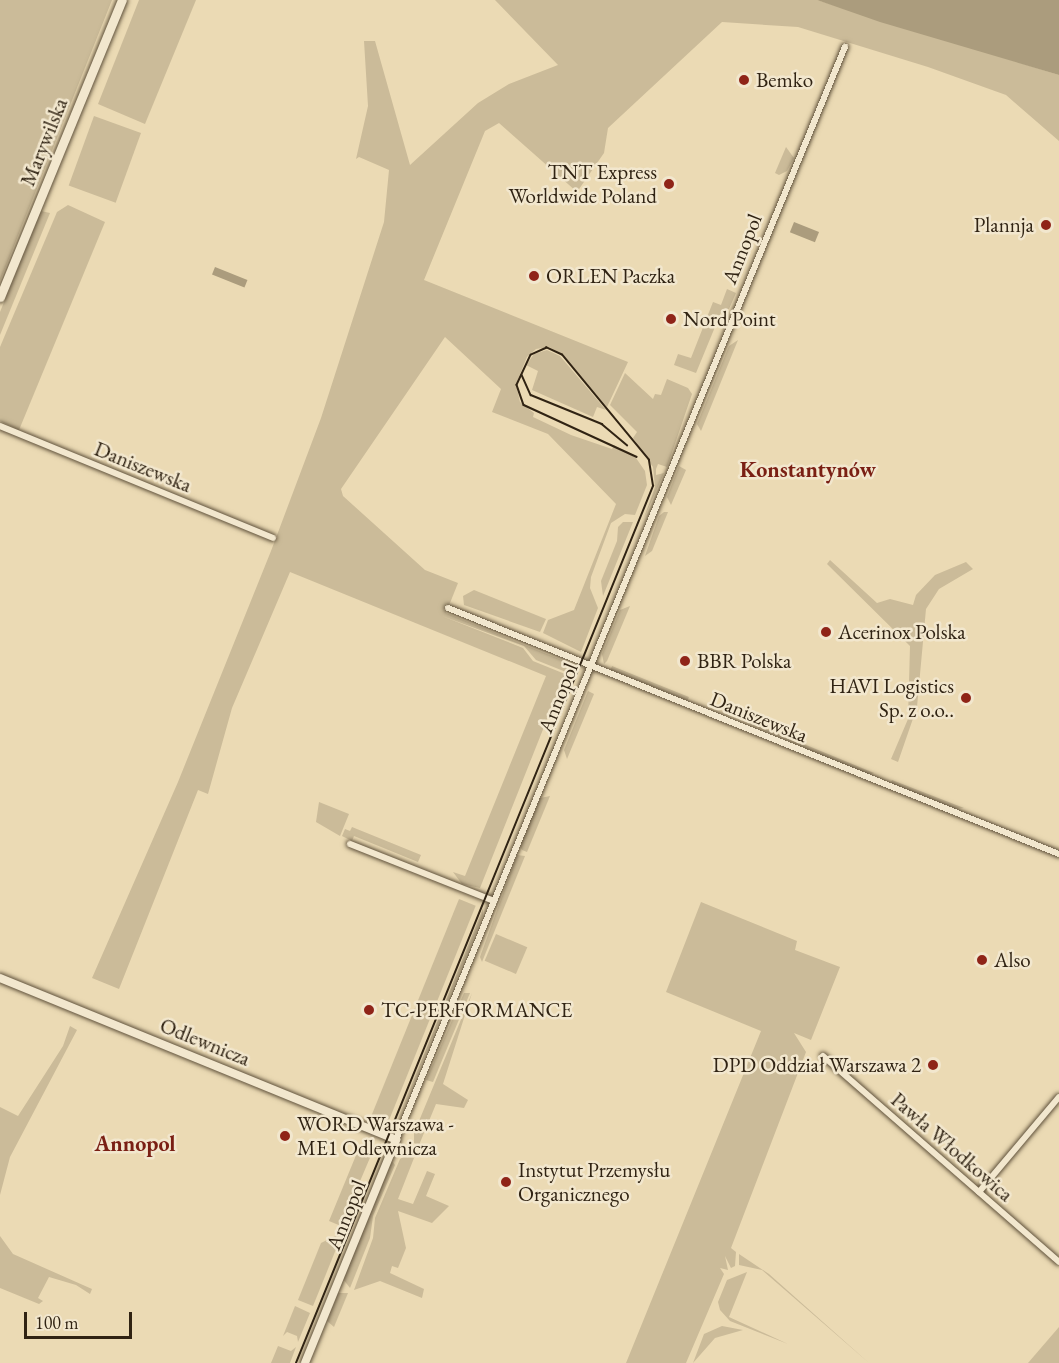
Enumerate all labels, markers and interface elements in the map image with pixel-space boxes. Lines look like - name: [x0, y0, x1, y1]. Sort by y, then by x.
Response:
- place label: Bemko: [756, 67, 813, 93]
- marker: Bemko: [737, 73, 751, 87]
- street label: Marywilska: [15, 94, 73, 190]
- place label: TNT Express Worldwide Poland: [508, 159, 657, 209]
- marker: TNT Express Worldwide Poland: [662, 177, 676, 191]
- street label: Annopol: [717, 210, 767, 288]
- place label: Plannja: [974, 212, 1034, 238]
- marker: Plannja: [1039, 218, 1053, 232]
- place label: ORLEN Paczka: [546, 263, 675, 289]
- marker: ORLEN Paczka: [527, 269, 541, 283]
- place label: Nord Point: [683, 306, 776, 332]
- marker: Nord Point: [664, 312, 678, 326]
- street label: Daniszewska: [91, 436, 195, 498]
- district label: Konstantynów: [740, 457, 876, 483]
- place label: Acerinox Polska: [838, 619, 966, 645]
- marker: Acerinox Polska: [819, 625, 833, 639]
- place label: BBR Polska: [697, 648, 791, 674]
- marker: BBR Polska: [678, 654, 692, 668]
- street label: Annopol: [533, 659, 583, 737]
- place label: HAVI Logistics Sp. z o.o..: [829, 673, 954, 723]
- street label: Daniszewska: [707, 686, 811, 748]
- marker: HAVI Logistics Sp. z o.o..: [959, 691, 973, 705]
- place label: Also: [994, 947, 1031, 973]
- marker: Also: [975, 953, 989, 967]
- place label: TC-PERFORMANCE: [381, 997, 572, 1023]
- marker: TC-PERFORMANCE: [362, 1003, 376, 1017]
- street label: Odlewnicza: [156, 1013, 254, 1071]
- place label: DPD Oddział Warszawa 2: [713, 1052, 921, 1078]
- marker: DPD Oddział Warszawa 2: [926, 1058, 940, 1072]
- street label: Pawła Włodkowica: [886, 1087, 1018, 1207]
- place label: WORD Warszawa - ME1 Odlewnicza: [297, 1111, 454, 1161]
- marker: WORD Warszawa - ME1 Odlewnicza: [278, 1129, 292, 1143]
- district label: Annopol: [95, 1131, 175, 1157]
- place label: Instytut Przemysłu Organicznego: [518, 1157, 670, 1207]
- marker: Instytut Przemysłu Organicznego: [499, 1175, 513, 1189]
- street label: Annopol: [321, 1176, 371, 1254]
- scale bar: [27, 1300, 135, 1338]
- text: 100 m: [35, 1311, 79, 1334]

